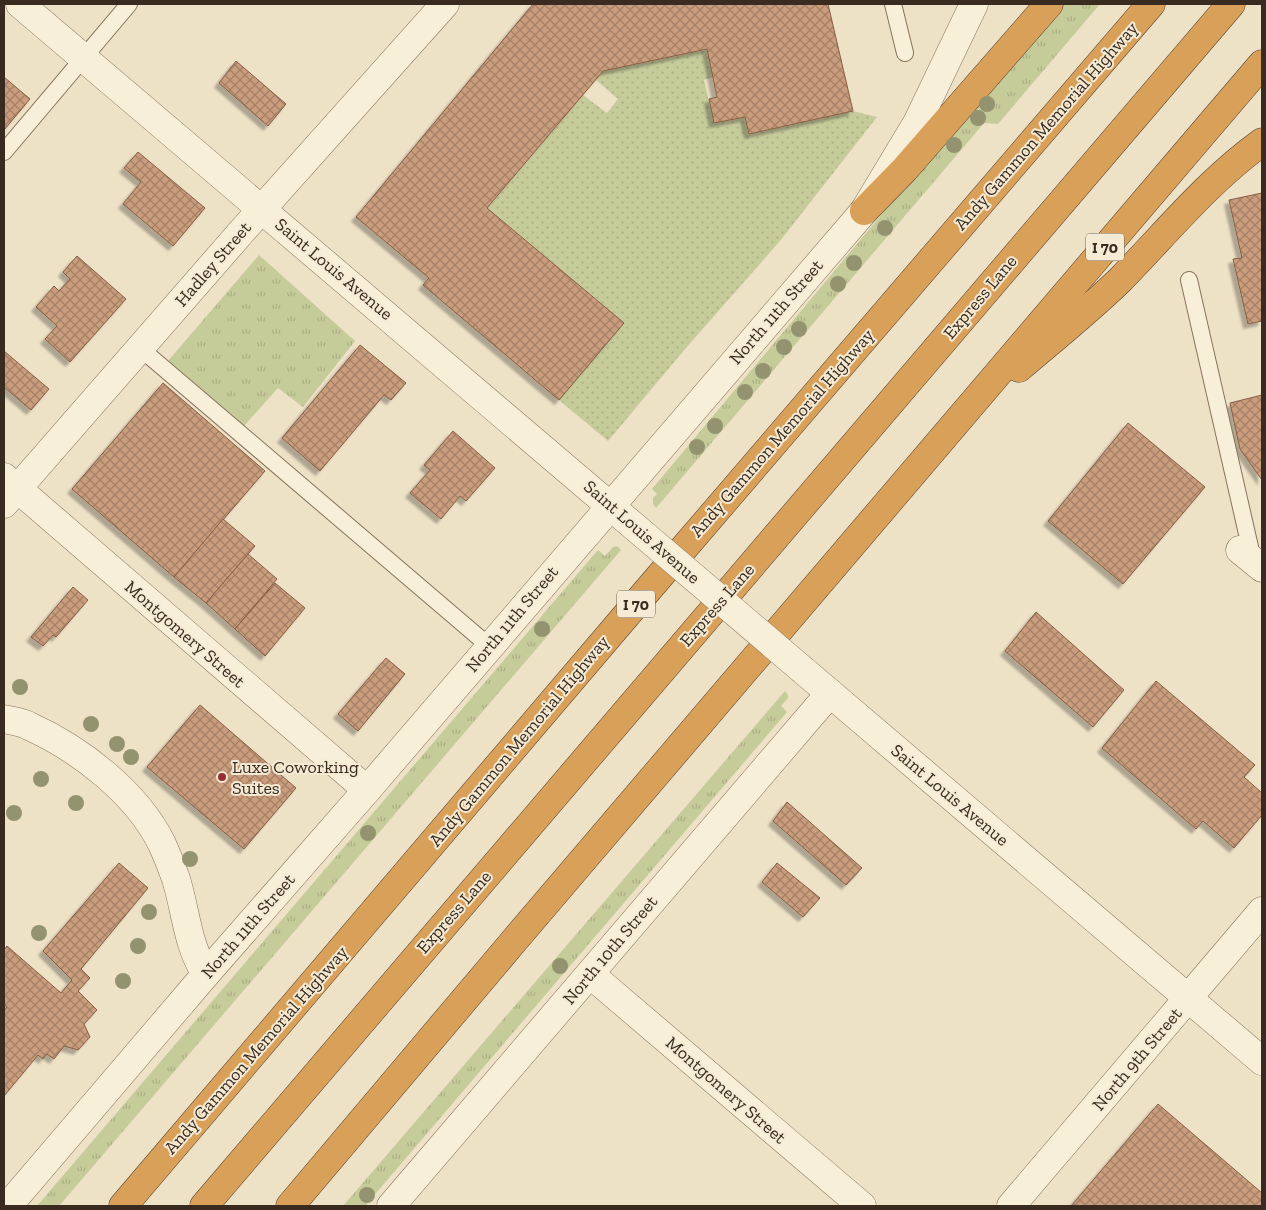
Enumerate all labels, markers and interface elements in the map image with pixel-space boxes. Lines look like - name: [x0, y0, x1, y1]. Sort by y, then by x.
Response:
- street label: Andy Gammon Memorial Highway: [950, 17, 1143, 235]
- street label: Saint Louis Avenue: [271, 213, 397, 325]
- street label: Hadley Street: [170, 217, 256, 311]
- road number: I 70: [1086, 233, 1124, 260]
- street label: Express Lane: [939, 251, 1021, 343]
- street label: North 11th Street: [724, 255, 828, 369]
- street label: Andy Gammon Memorial Highway: [686, 324, 879, 542]
- street label: Saint Louis Avenue: [579, 475, 705, 589]
- street label: Express Lane: [675, 559, 759, 651]
- street label: North 11th Street: [461, 561, 563, 677]
- street label: Montgomery Street: [120, 576, 250, 693]
- road number: I 70: [617, 590, 655, 618]
- street label: Andy Gammon Memorial Highway: [424, 630, 614, 851]
- street label: Saint Louis Avenue: [887, 739, 1013, 851]
- place label: Luxe Coworking Suites: [232, 756, 359, 799]
- marker: Luxe Coworking Suites: [216, 771, 228, 783]
- street label: Express Lane: [412, 866, 496, 958]
- street label: North 11th Street: [196, 869, 300, 983]
- street label: North 10th Street: [558, 891, 662, 1009]
- street label: Andy Gammon Memorial Highway: [160, 941, 353, 1159]
- street label: North 9th Street: [1087, 1003, 1187, 1115]
- street label: Montgomery Street: [661, 1032, 791, 1149]

